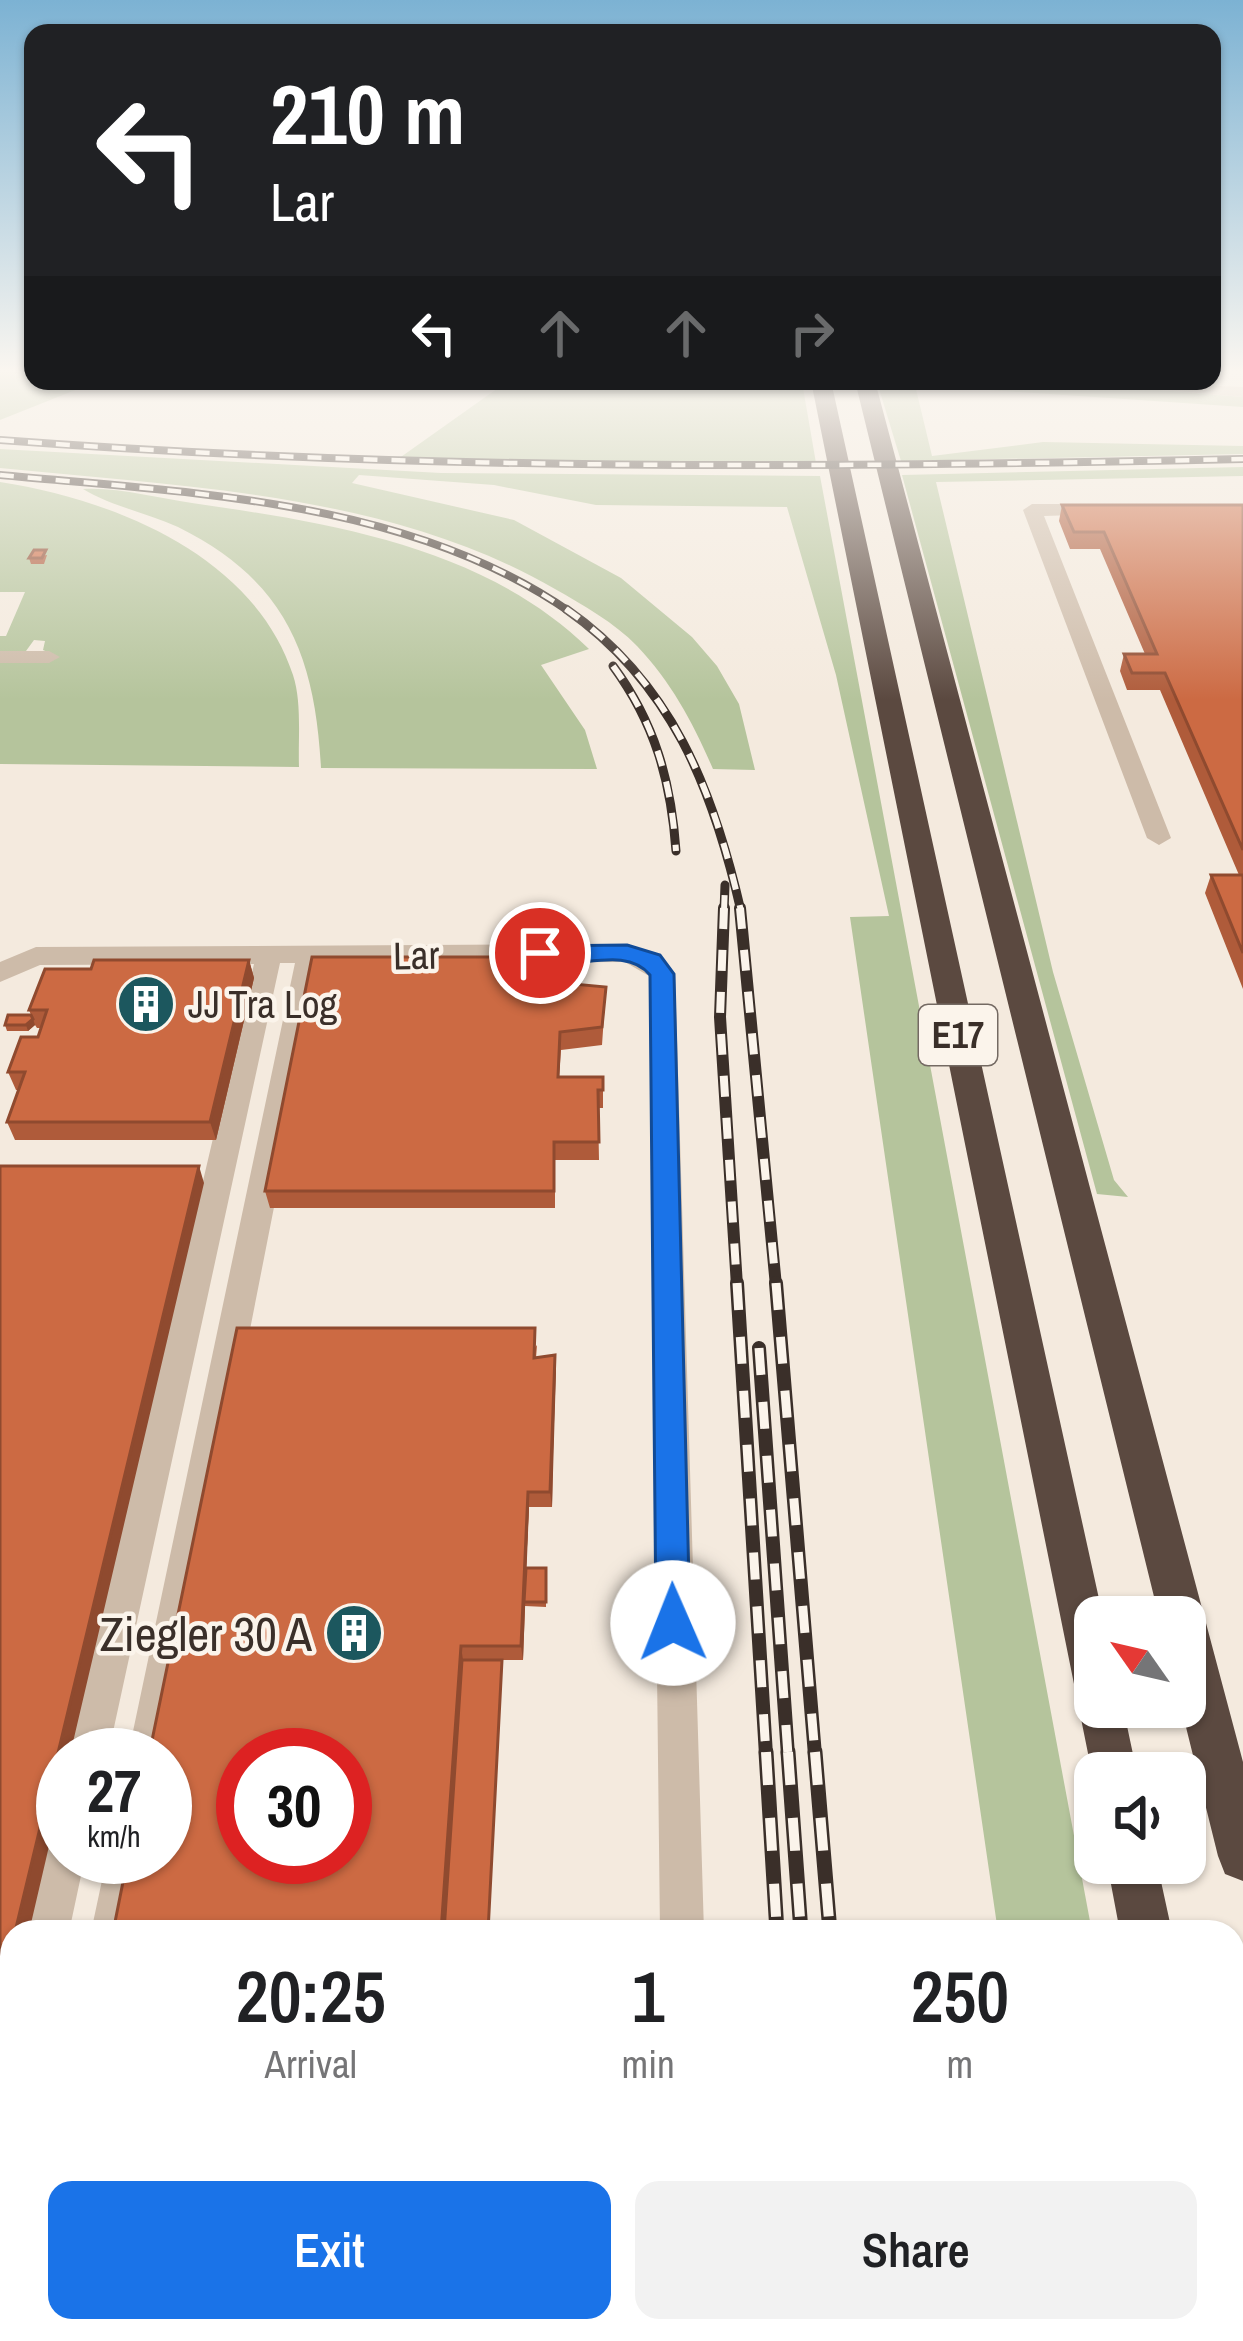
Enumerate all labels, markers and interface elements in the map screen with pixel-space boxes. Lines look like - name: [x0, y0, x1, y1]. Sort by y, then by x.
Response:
- text: 210 m: [270, 57, 465, 170]
- icon: left: [72, 72, 228, 228]
- text: Lar: [270, 165, 334, 238]
- icon: left: [401, 300, 467, 366]
- icon: ahead: [527, 300, 593, 366]
- icon: ahead: [653, 300, 719, 366]
- icon: right: [779, 300, 845, 366]
- pin: [489, 902, 591, 1004]
- icon: arrive: [507, 920, 573, 986]
- street label: Lar: [392, 929, 440, 981]
- building icon: JJ Tra Log: [115, 973, 177, 1035]
- place label: JJ Tra Log: [188, 978, 338, 1030]
- road number: E17: [919, 1005, 997, 1065]
- position arrow: [610, 1560, 736, 1686]
- north arrow: [1074, 1596, 1206, 1728]
- map controls: [1074, 1596, 1206, 1884]
- place label: Ziegler 30 A: [100, 1601, 313, 1666]
- building icon: Ziegler 30 A: [323, 1602, 385, 1664]
- speed limit sign: 30: [216, 1728, 372, 1884]
- text: 27: [87, 1750, 141, 1831]
- button: sound: [1074, 1752, 1206, 1884]
- text: km/h: [87, 1816, 141, 1856]
- text: 20:25: [236, 1947, 386, 2044]
- text: 1: [632, 1947, 665, 2044]
- text: 250: [911, 1947, 1009, 2044]
- text: Arrival: [265, 2038, 357, 2090]
- text: min: [622, 2038, 675, 2090]
- text: m: [947, 2038, 973, 2090]
- button: Exit: [48, 2181, 611, 2319]
- button: Share: [635, 2181, 1197, 2319]

